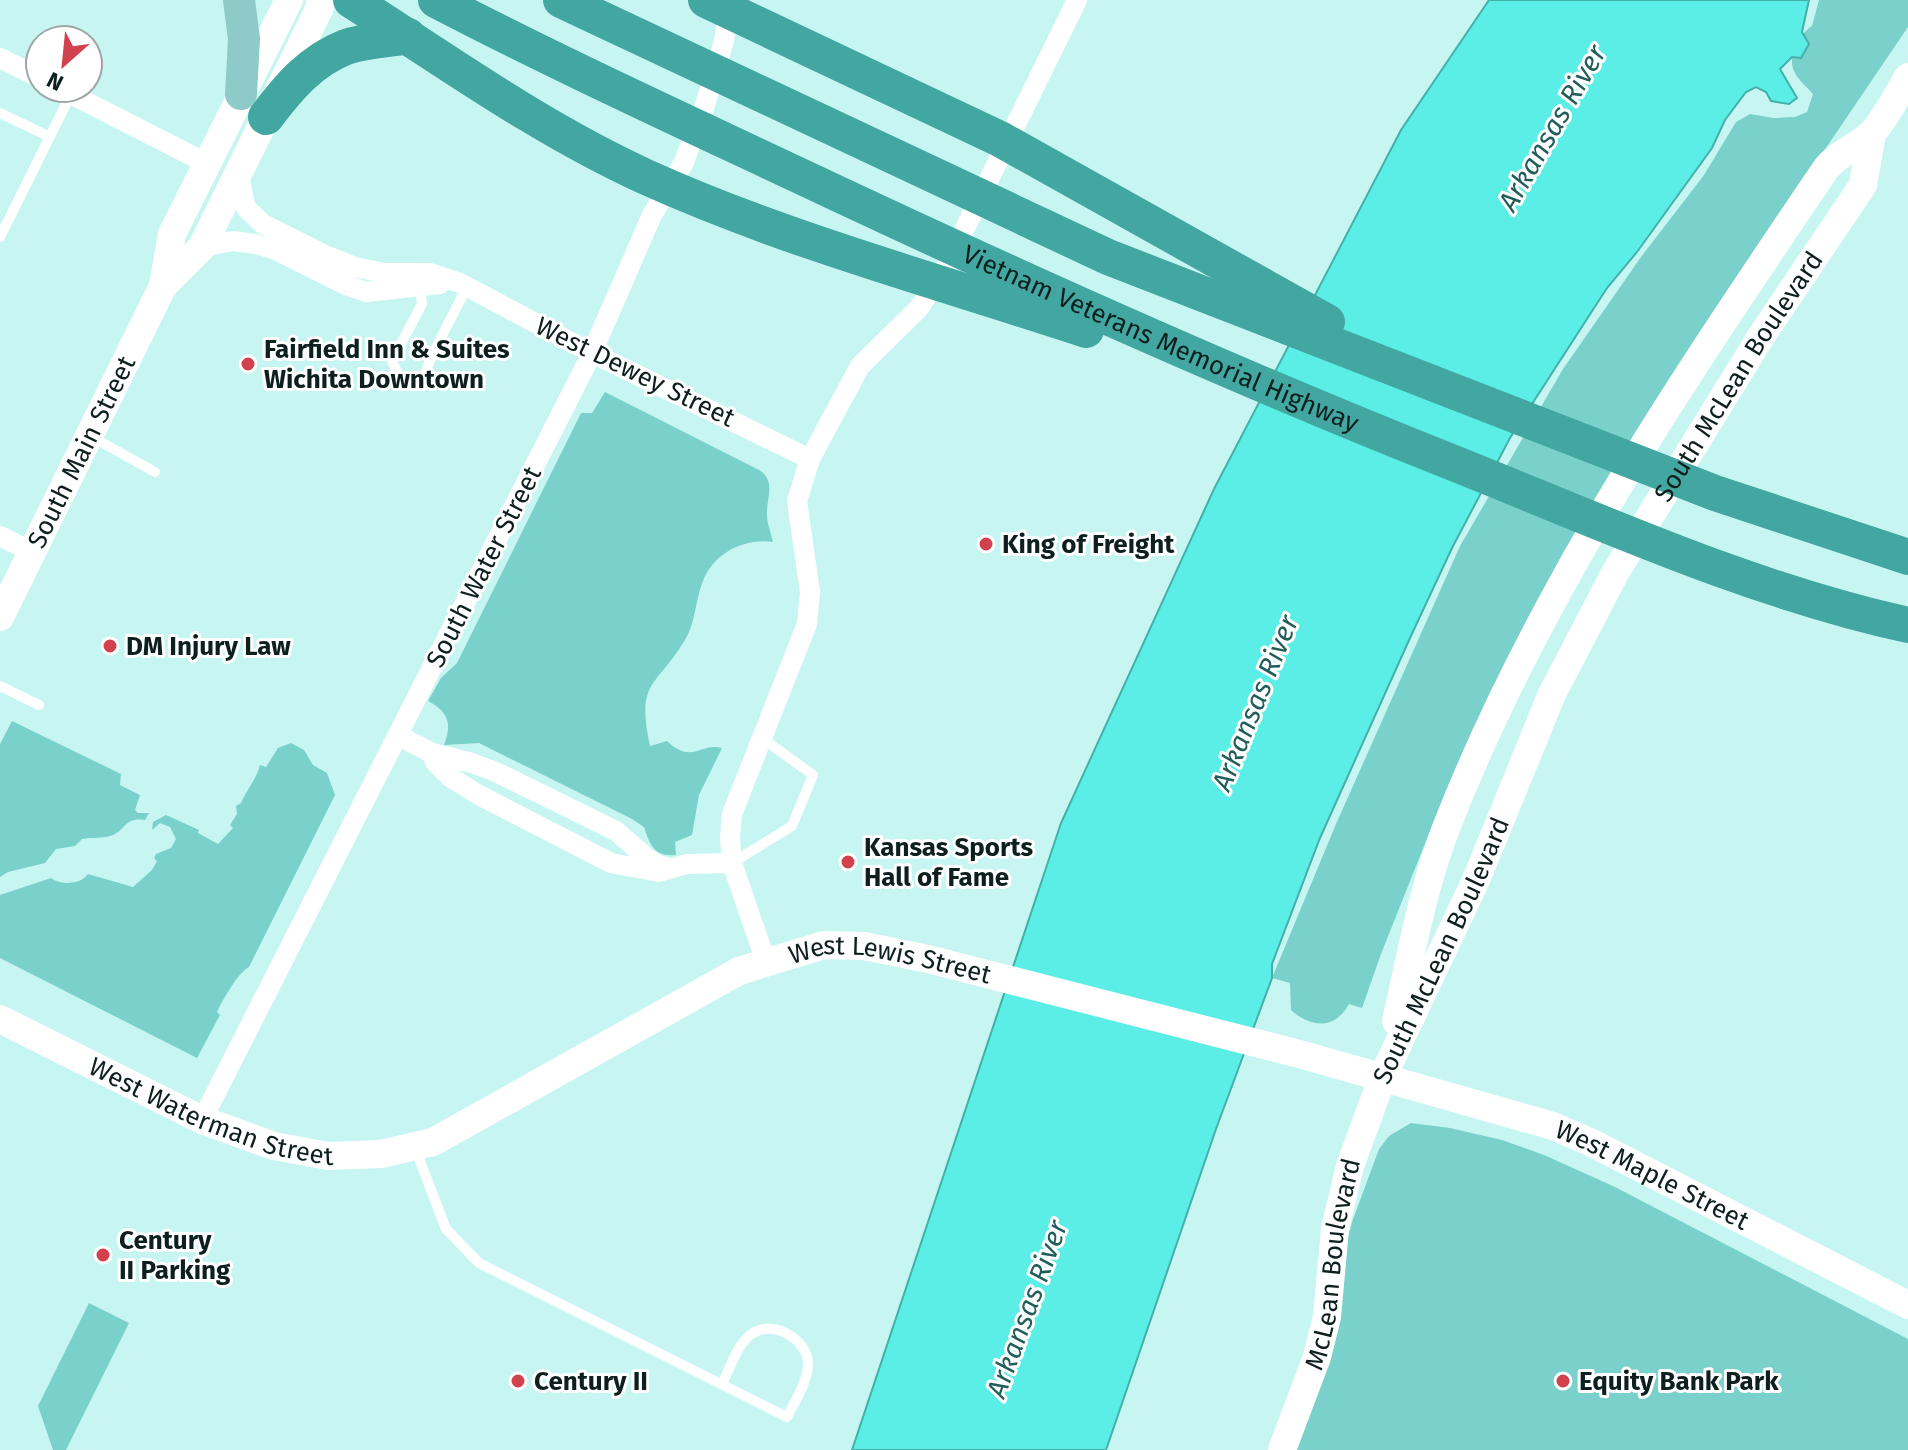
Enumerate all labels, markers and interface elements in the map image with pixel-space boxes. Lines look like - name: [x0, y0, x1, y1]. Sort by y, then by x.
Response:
- north arrow: [24, 24, 104, 104]
- water label: Arkansas River: [1491, 38, 1614, 218]
- text: N: [43, 66, 68, 97]
- street label: Vietnam Veterans Memorial Highway: [958, 238, 1363, 439]
- street label: South McLean Boulevard: [1648, 245, 1829, 507]
- street label: West Dewey Street: [530, 310, 740, 434]
- place label: Fairfield Inn & Suites Wichita Downtown: [264, 334, 510, 395]
- street label: South Main Street: [21, 350, 142, 553]
- marker: Fairfield Inn & Suites Wichita Downtown: [239, 355, 257, 373]
- street label: South Water Street: [420, 461, 548, 673]
- place label: King of Freight: [1002, 529, 1175, 560]
- marker: King of Freight: [977, 535, 995, 553]
- water label: Arkansas River: [1204, 609, 1306, 796]
- place label: DM Injury Law: [126, 631, 291, 662]
- marker: DM Injury Law: [101, 637, 119, 655]
- street label: South McLean Boulevard: [1366, 812, 1516, 1089]
- place label: Kansas Sports Hall of Fame: [864, 832, 1034, 893]
- marker: Kansas Sports Hall of Fame: [839, 853, 857, 871]
- street label: West Lewis Street: [785, 929, 995, 990]
- street label: West Waterman Street: [84, 1051, 334, 1172]
- street label: West Maple Street: [1551, 1113, 1755, 1237]
- street label: McLean Boulevard: [1298, 1155, 1367, 1374]
- water label: Arkansas River: [979, 1215, 1075, 1403]
- place label: Century II Parking: [119, 1225, 231, 1286]
- marker: Century II Parking: [94, 1246, 112, 1264]
- place label: Century II: [534, 1366, 648, 1397]
- place label: Equity Bank Park: [1579, 1366, 1779, 1397]
- marker: Century II: [509, 1372, 527, 1390]
- marker: Equity Bank Park: [1554, 1372, 1572, 1390]

